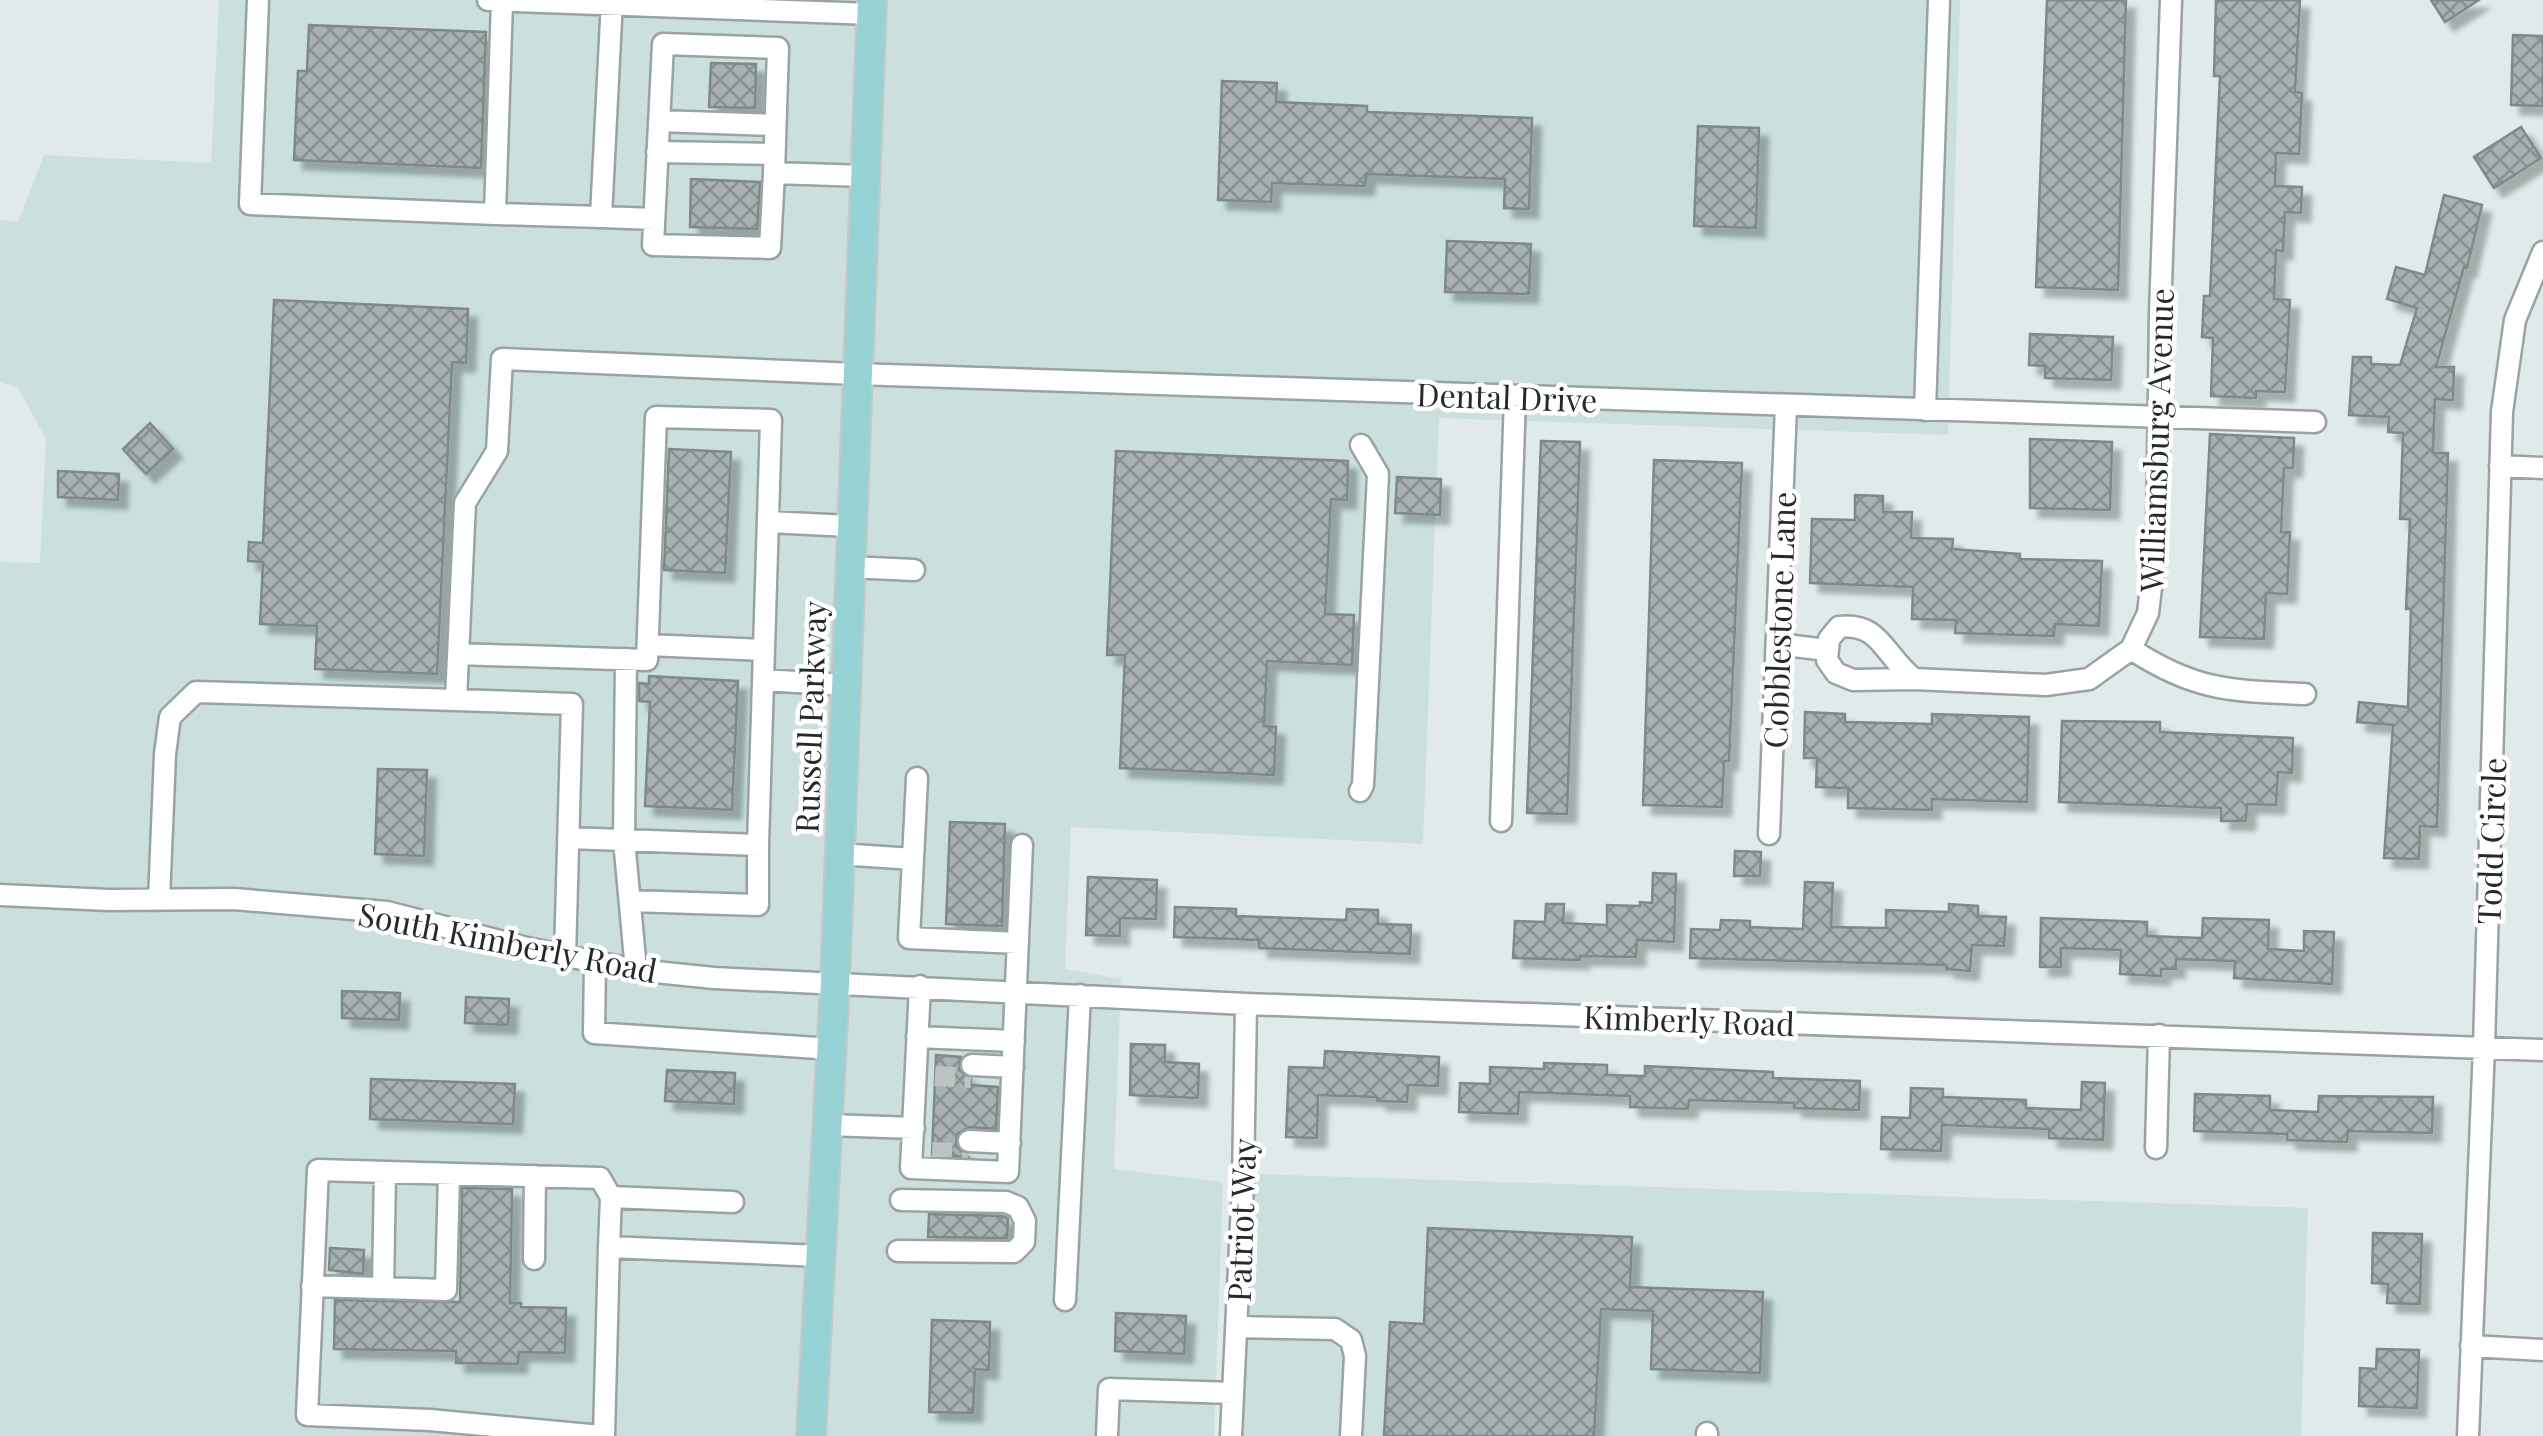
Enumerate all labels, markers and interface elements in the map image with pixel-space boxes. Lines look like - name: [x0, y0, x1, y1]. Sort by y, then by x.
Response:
- street label: Williamsburg Avenue: [2128, 287, 2182, 594]
- street label: Dental Drive: [1416, 371, 1598, 421]
- street label: Cobblestone Lane: [1752, 491, 1804, 749]
- street label: Russell Parkway: [783, 600, 835, 834]
- street label: Todd Circle: [2466, 757, 2514, 925]
- street label: South Kimberly Road: [355, 891, 661, 991]
- street label: Kimberly Road: [1582, 994, 1796, 1044]
- street label: Patriot Way: [1216, 1137, 1264, 1303]

